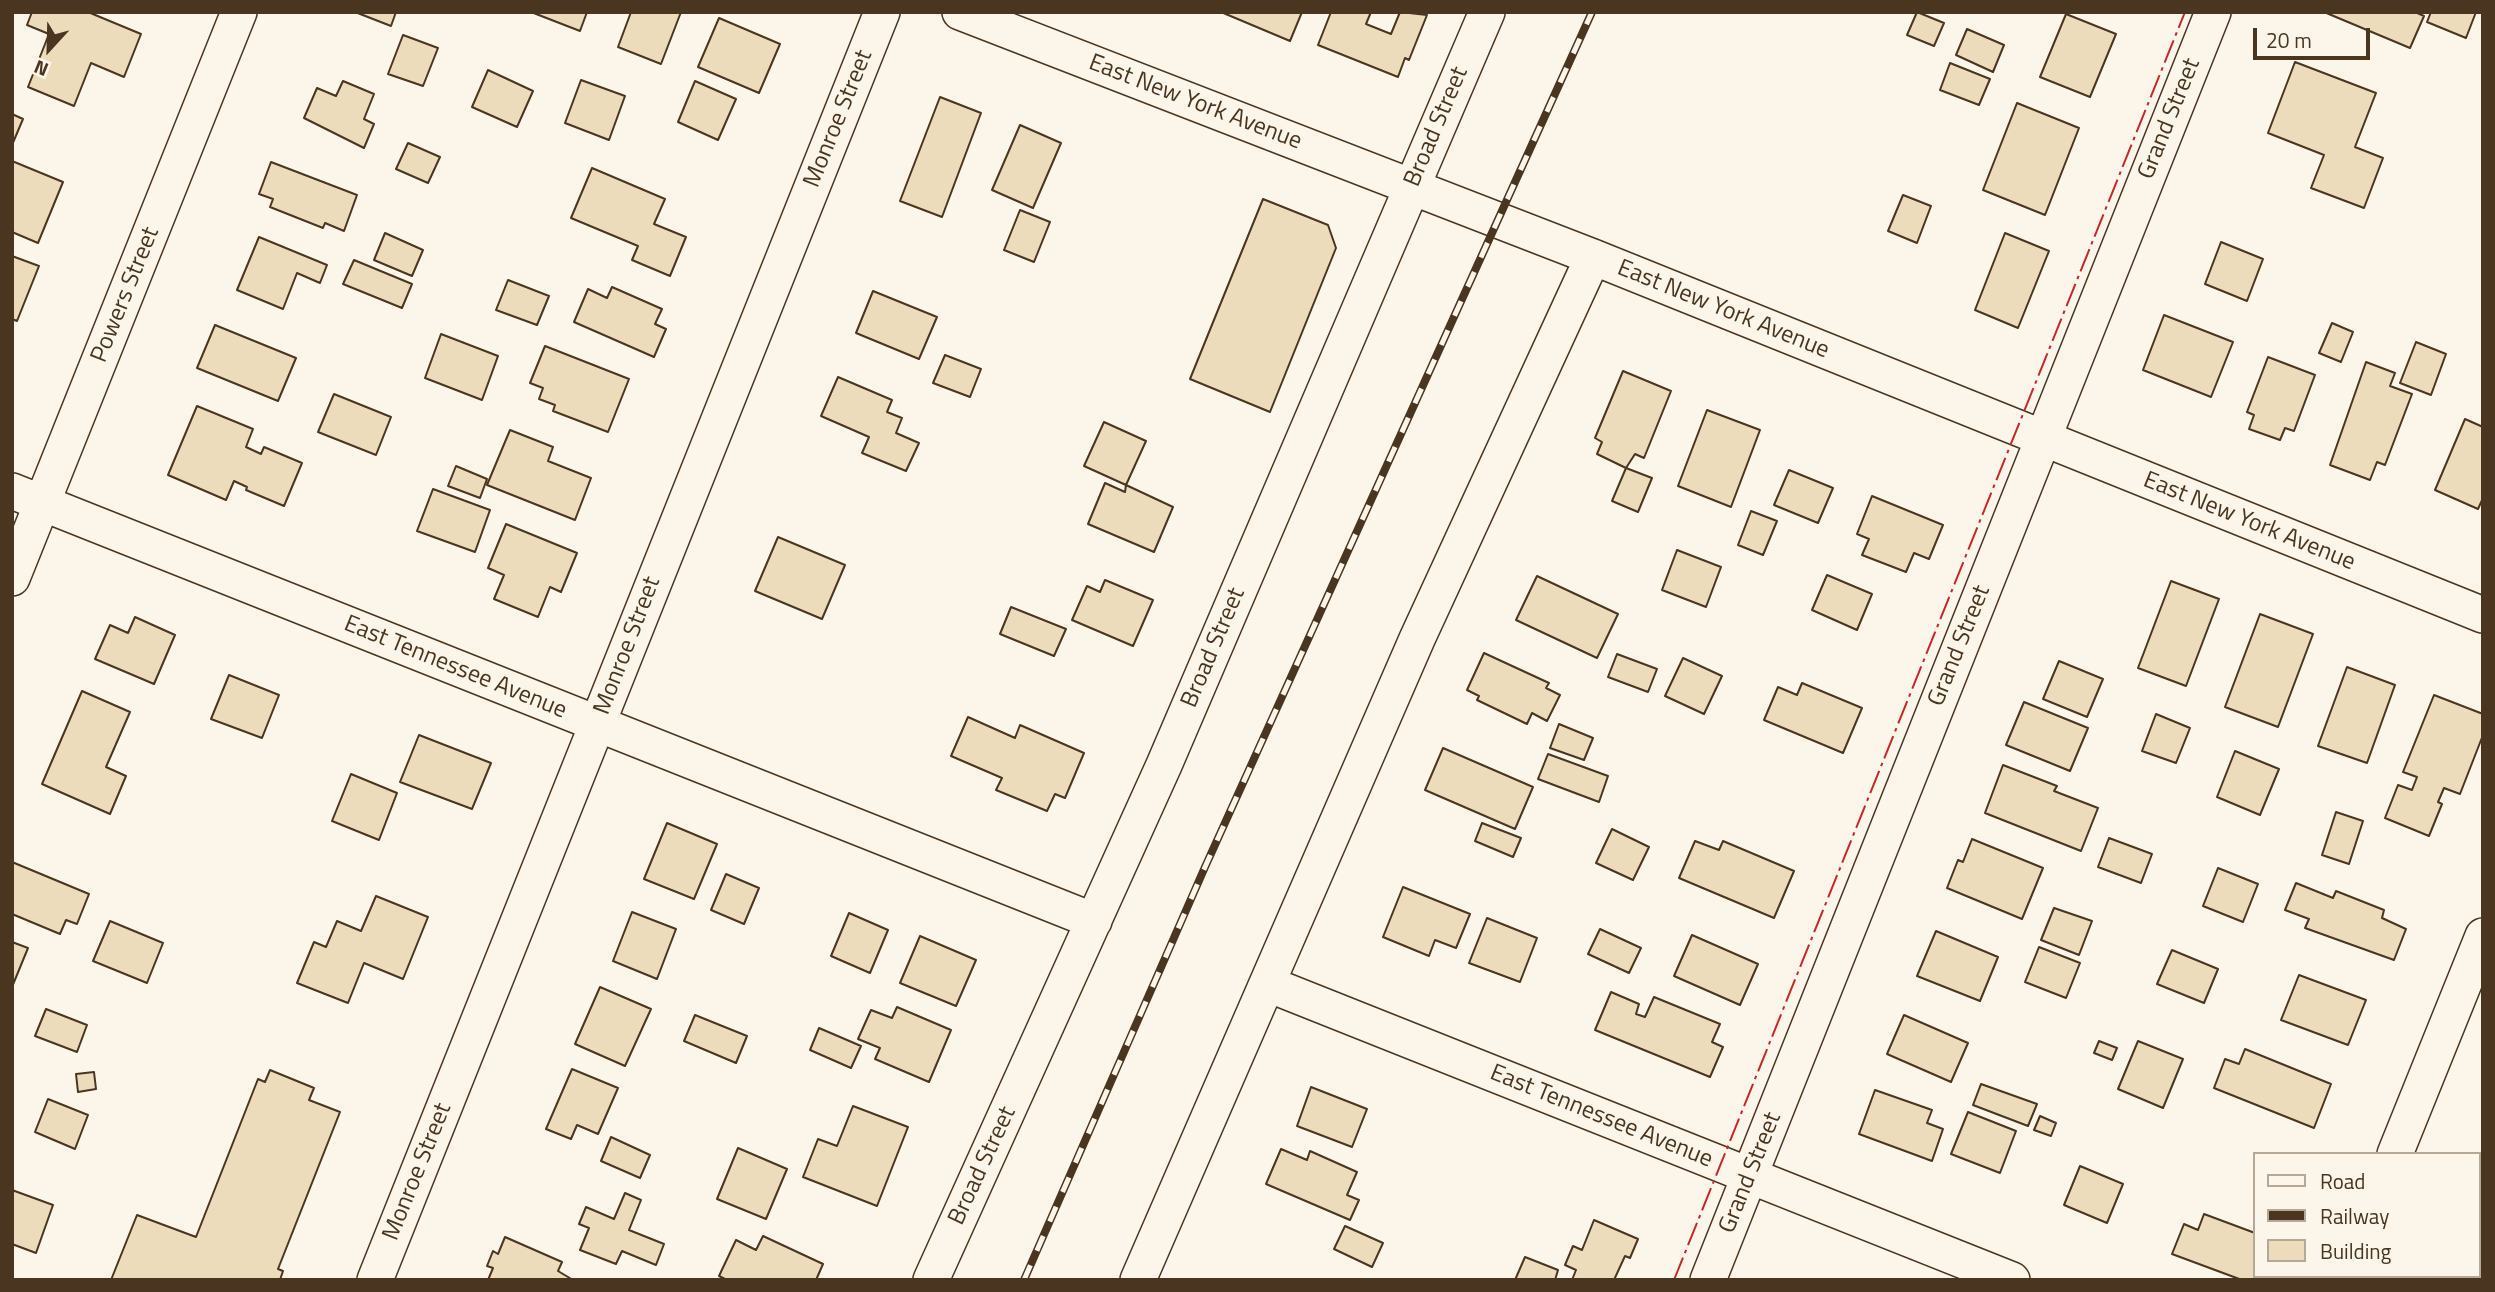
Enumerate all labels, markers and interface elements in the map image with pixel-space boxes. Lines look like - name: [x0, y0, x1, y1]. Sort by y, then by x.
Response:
- north arrow: [14, 14, 84, 84]
- scale bar: [2257, 14, 2374, 58]
- text: 20 m: [2266, 24, 2312, 56]
- street label: Monroe Street: [798, 46, 880, 192]
- street label: East New York Avenue: [1084, 49, 1306, 157]
- text: N: [29, 53, 52, 85]
- street label: Grand Street: [2133, 54, 2207, 184]
- street label: Broad Street: [1399, 63, 1475, 191]
- street label: Powers Street: [86, 223, 166, 367]
- street label: East New York Avenue: [1613, 254, 1833, 366]
- street label: East New York Avenue: [2139, 466, 2359, 578]
- street label: Monroe Street: [588, 573, 668, 719]
- street label: Grand Street: [1923, 581, 1997, 711]
- street label: Broad Street: [1176, 584, 1252, 712]
- street label: East Tennessee Avenue: [339, 610, 571, 726]
- street label: East Tennessee Avenue: [1485, 1059, 1717, 1175]
- street label: Monroe Street: [377, 1099, 459, 1245]
- street label: Broad Street: [943, 1102, 1023, 1230]
- street label: Grand Street: [1714, 1108, 1788, 1238]
- legend: [2254, 1152, 2481, 1278]
- text: Road: [2320, 1165, 2365, 1197]
- text: Railway: [2320, 1200, 2389, 1232]
- text: Building: [2320, 1235, 2391, 1267]

